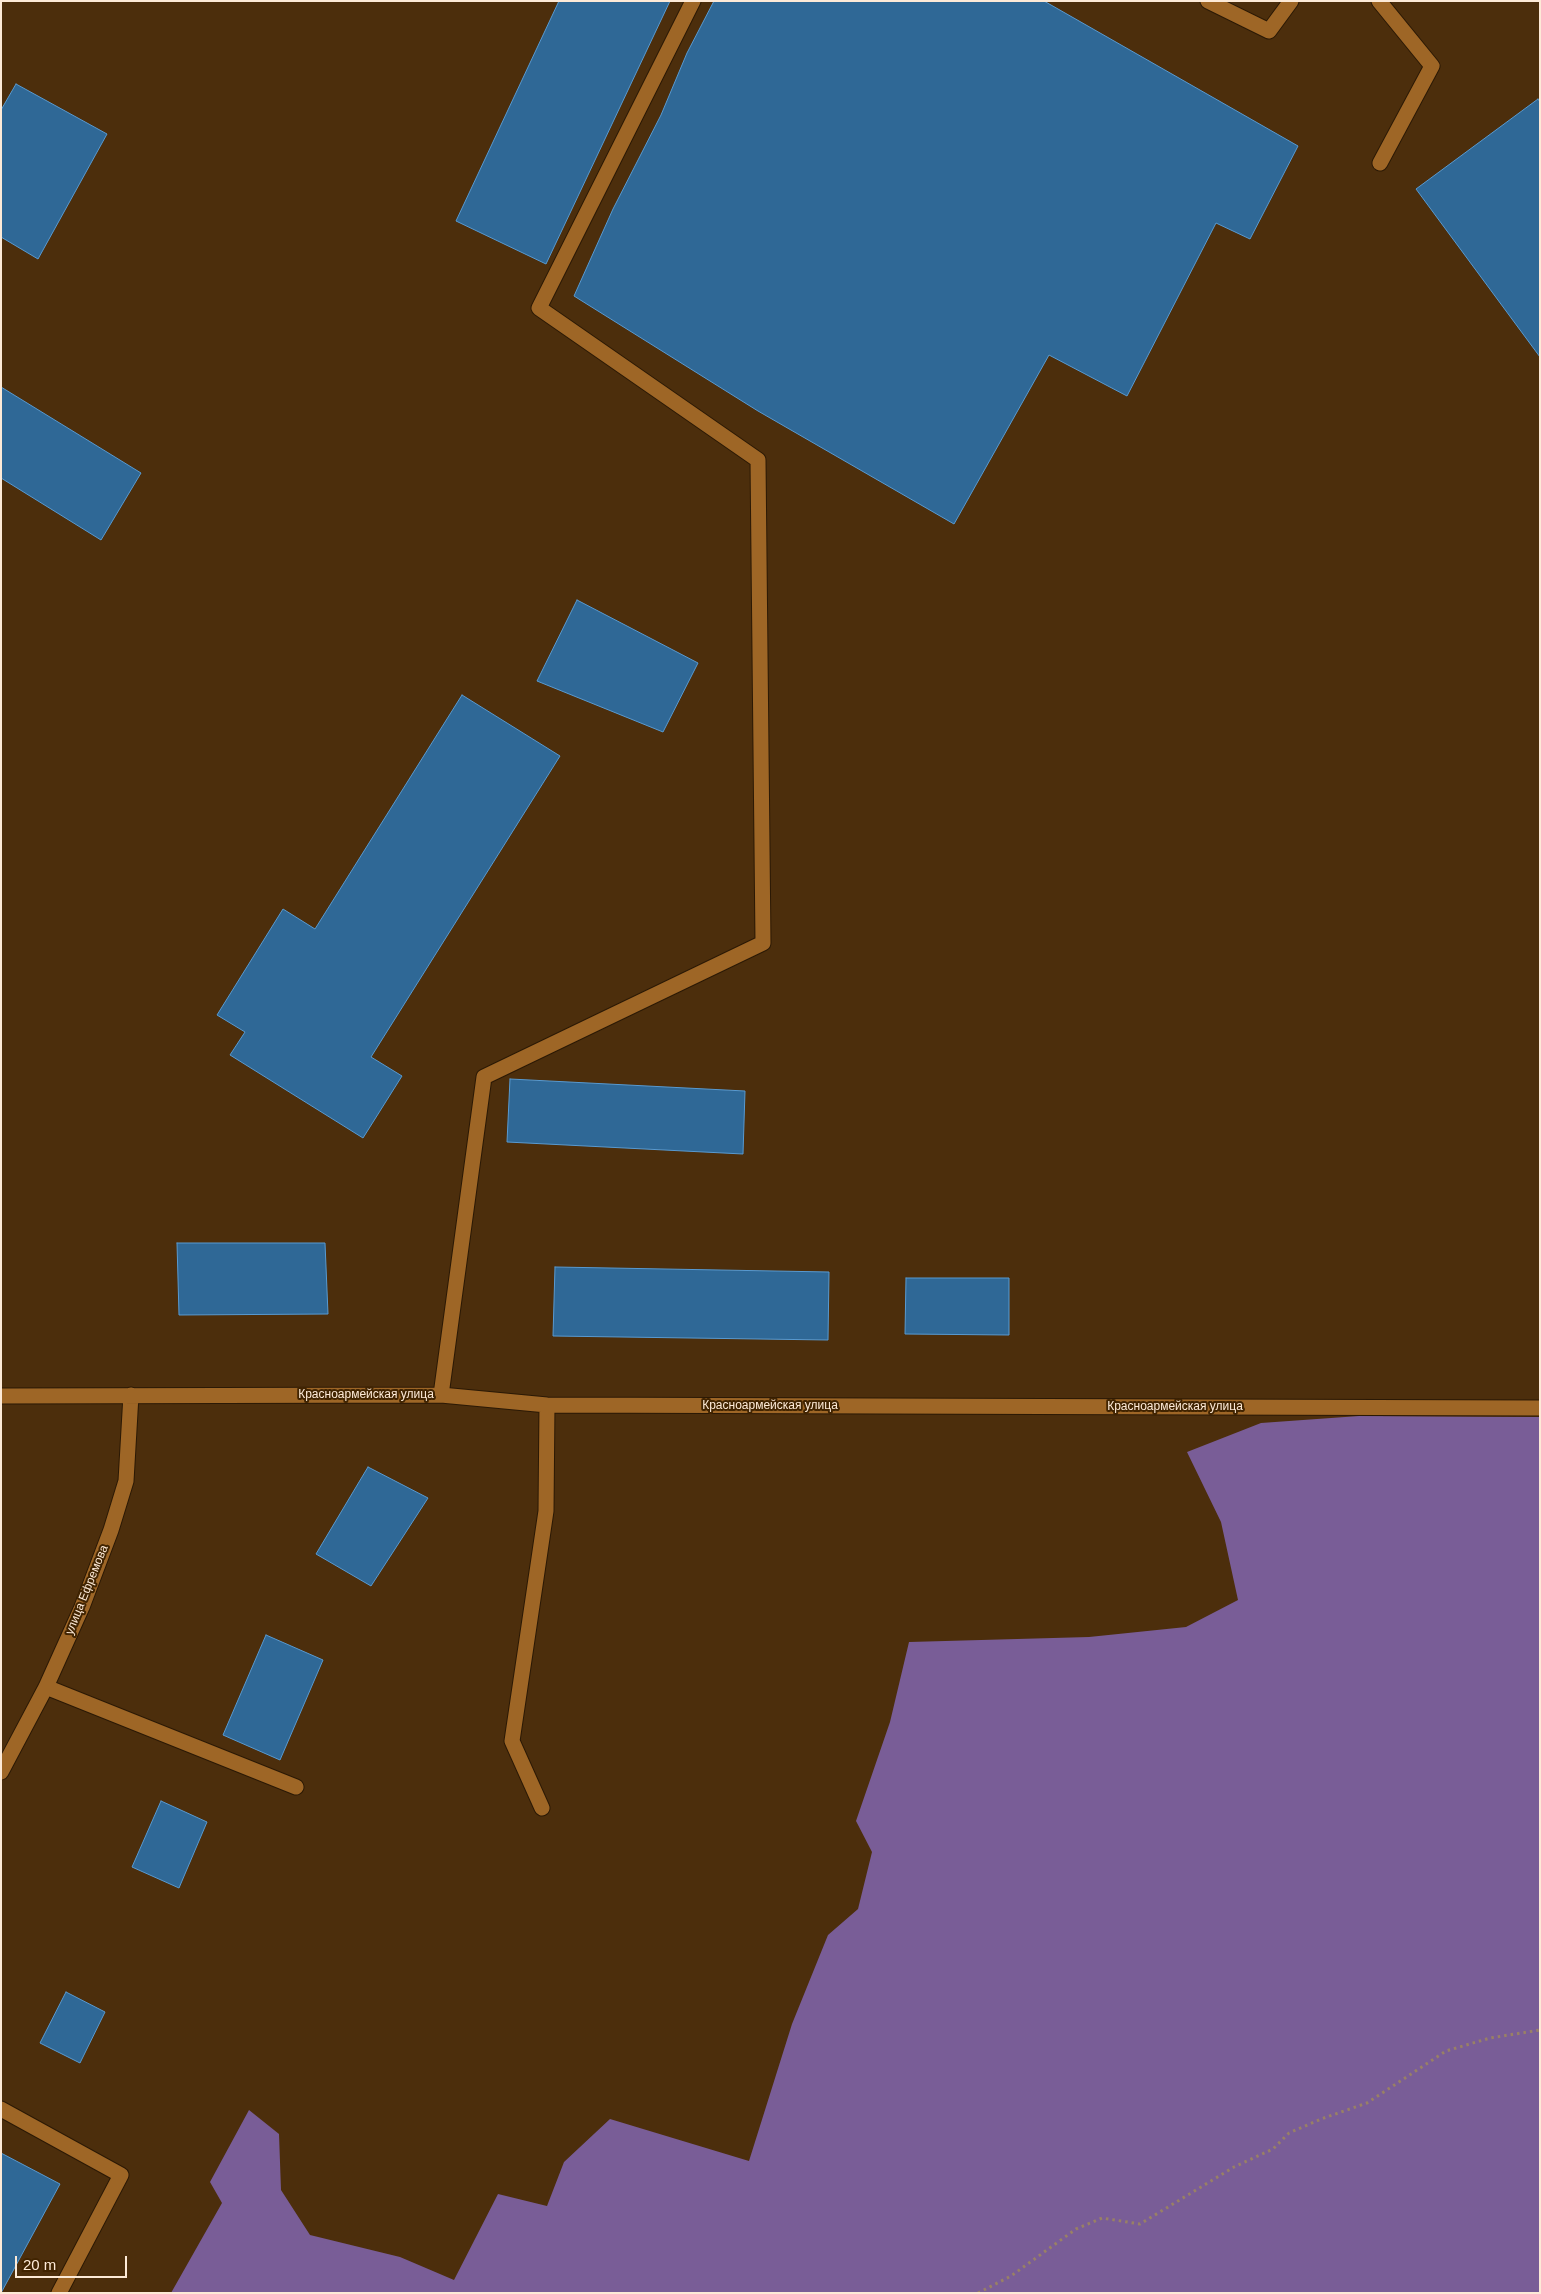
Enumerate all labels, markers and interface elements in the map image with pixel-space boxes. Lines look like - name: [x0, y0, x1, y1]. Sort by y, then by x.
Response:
- street label: Красноармейская улица: [298, 1388, 434, 1402]
- street label: Красноармейская улица: [702, 1399, 838, 1413]
- street label: Красноармейская улица: [1107, 1400, 1243, 1414]
- street label: улица Ефремова: [62, 1543, 112, 1637]
- scale bar: [18, 2246, 130, 2278]
- text: 20 m: [23, 2256, 56, 2273]

